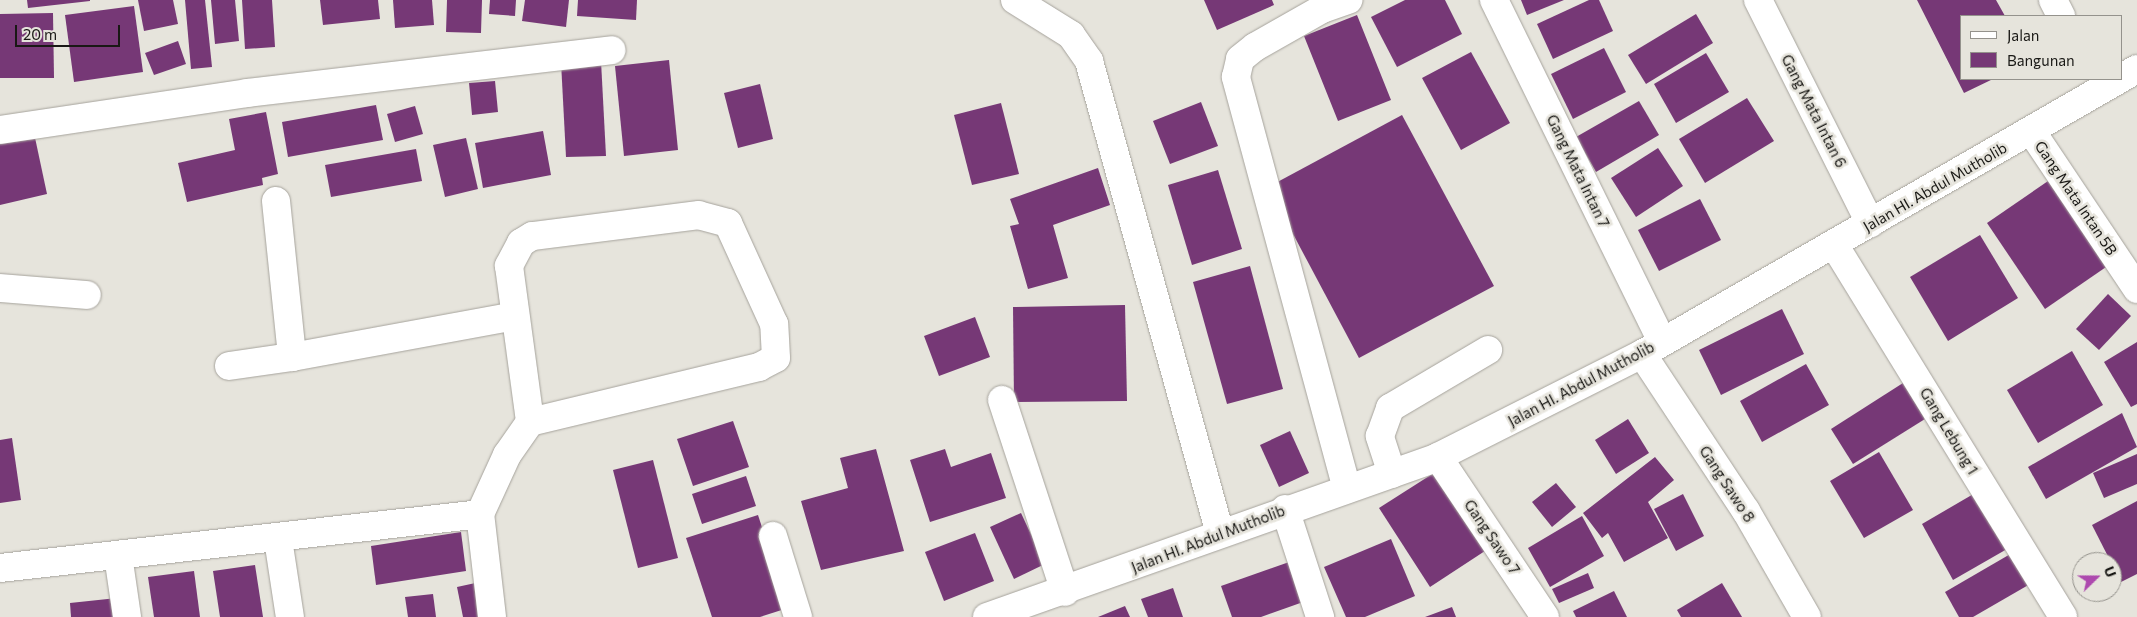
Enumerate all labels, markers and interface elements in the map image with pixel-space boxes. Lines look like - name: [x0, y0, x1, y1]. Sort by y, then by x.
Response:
- scale bar: [18, 15, 122, 47]
- legend: [1960, 15, 2122, 80]
- text: 20 m: [23, 25, 57, 43]
- text: Jalan: [2007, 26, 2039, 44]
- street label: Gang Mata Intan 6: [1778, 51, 1850, 171]
- text: Bangunan: [2007, 51, 2075, 69]
- street label: Gang Mata Intan 7: [1543, 112, 1613, 230]
- street label: Gang Mata Intan 5B: [2031, 137, 2121, 259]
- street label: Jalan HI. Abdul Mutholib: [1860, 138, 2010, 236]
- street label: Jalan HI. Abdul Mutholib: [1505, 338, 1657, 430]
- street label: Gang Lebung 1: [1916, 384, 1982, 478]
- street label: Gang Sawo 8: [1696, 442, 1758, 526]
- street label: Gang Sawo 7: [1460, 496, 1524, 578]
- street label: Jalan HI. Abdul Mutholib: [1129, 501, 1287, 577]
- north arrow: [2072, 552, 2122, 602]
- text: U: [2101, 564, 2120, 579]

